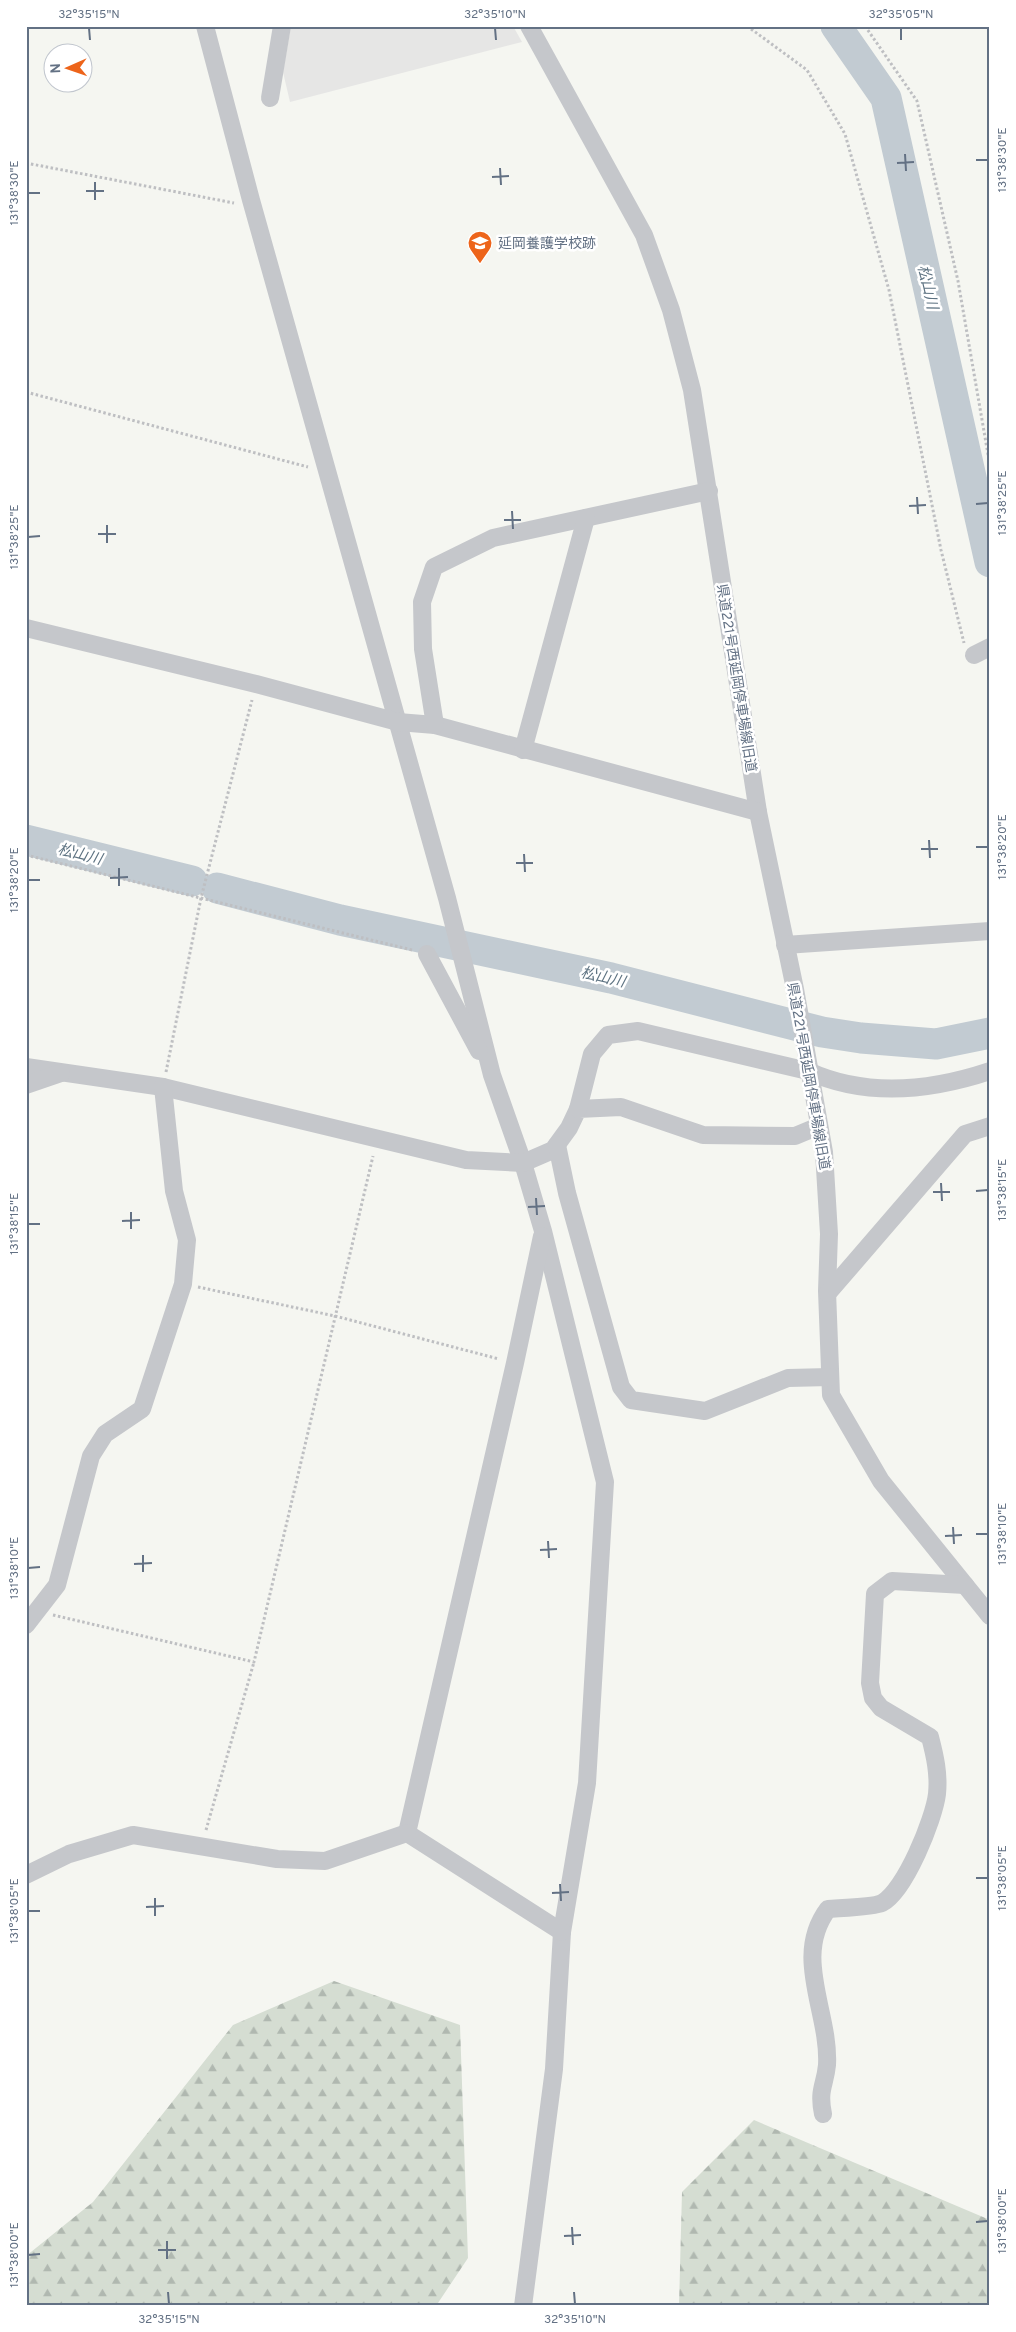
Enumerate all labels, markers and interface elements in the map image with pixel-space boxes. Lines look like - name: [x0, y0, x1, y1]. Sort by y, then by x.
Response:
- text: 32°35'15"N: [58, 7, 120, 23]
- text: 32°35'10"N: [464, 7, 526, 23]
- text: 32°35'05"N: [869, 7, 933, 23]
- north arrow: [42, 42, 92, 92]
- text: N: [48, 63, 65, 74]
- text: 131°38'30"E: [995, 127, 1011, 193]
- text: 131°38'30"E: [7, 160, 23, 226]
- school or university icon: 延岡養護学校跡: [467, 230, 493, 264]
- place label: 延岡養護学校跡: [498, 236, 596, 253]
- water label: 松山川: [912, 263, 941, 313]
- text: 131°38'25"E: [995, 470, 1011, 536]
- text: 131°38'25"E: [7, 504, 23, 570]
- street label: 県道221号西延岡停車場線旧道: [712, 583, 759, 774]
- text: 131°38'20"E: [995, 814, 1011, 880]
- water label: 松山川: [55, 841, 106, 871]
- text: 131°38'20"E: [7, 847, 23, 913]
- water label: 松山川: [579, 964, 629, 993]
- street label: 県道221号西延岡停車場線旧道: [783, 981, 832, 1171]
- text: 131°38'15"E: [995, 1159, 1011, 1221]
- text: 131°38'15"E: [7, 1193, 23, 1255]
- text: 131°38'10"E: [995, 1503, 1011, 1565]
- text: 131°38'10"E: [7, 1537, 23, 1599]
- text: 131°38'05"E: [995, 1845, 1011, 1911]
- text: 131°38'05"E: [7, 1878, 23, 1944]
- text: 131°38'00"E: [995, 2188, 1011, 2254]
- text: 131°38'00"E: [7, 2222, 23, 2288]
- text: 32°35'15"N: [138, 2312, 200, 2328]
- text: 32°35'10"N: [544, 2312, 606, 2328]

